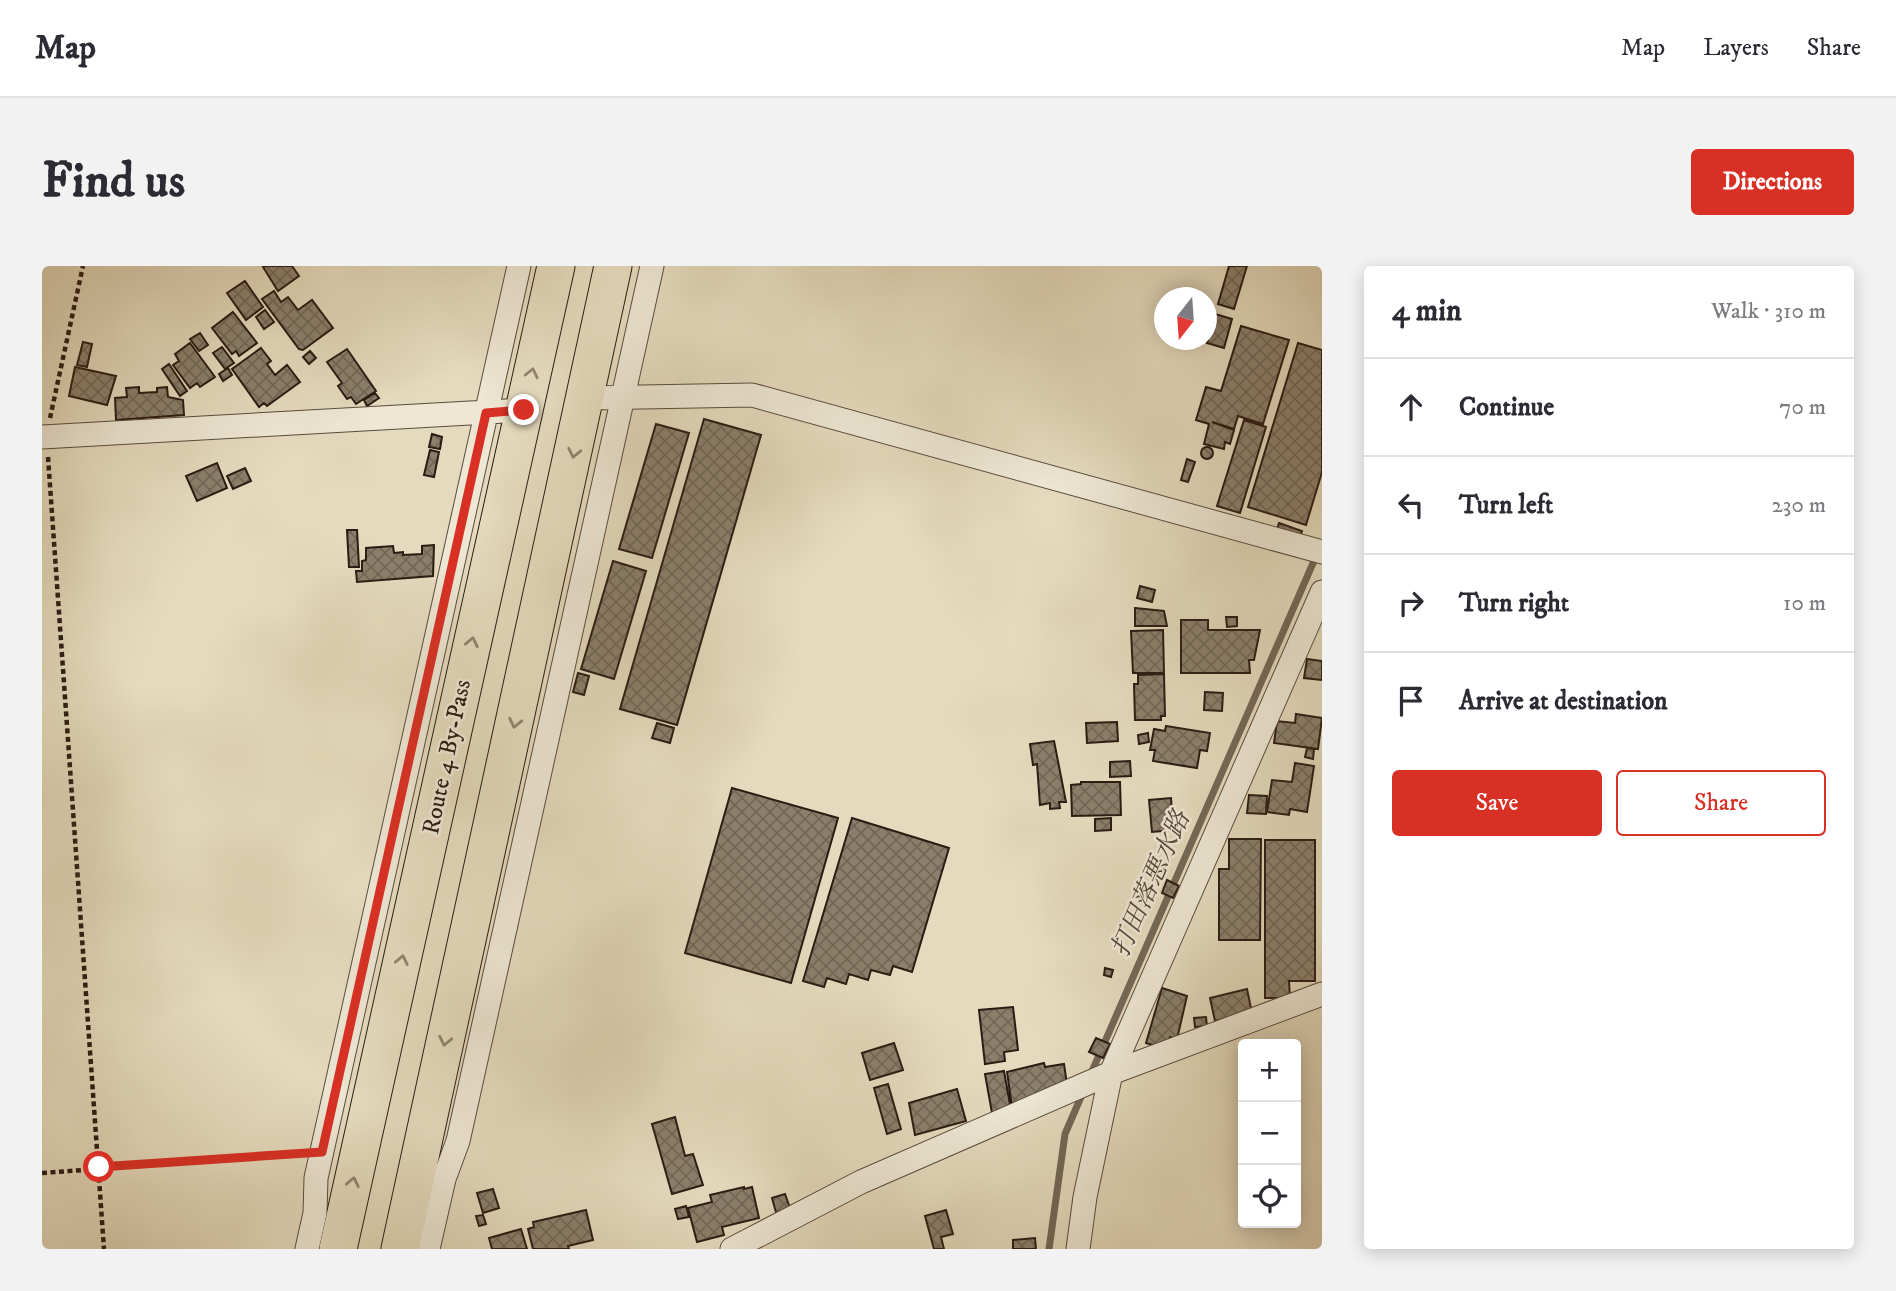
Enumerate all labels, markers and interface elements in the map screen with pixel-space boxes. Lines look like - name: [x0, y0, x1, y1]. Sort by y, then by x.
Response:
- text: Map: [35, 28, 96, 69]
- text: Map: [1621, 33, 1665, 63]
- text: Layers: [1703, 33, 1769, 63]
- text: Share: [1807, 33, 1861, 63]
- button: Directions: [1691, 149, 1854, 215]
- text: Find us: [42, 151, 185, 213]
- north arrow: [1154, 287, 1217, 350]
- text: 4 min: [1392, 293, 1462, 330]
- text: Walk · 310 m: [1711, 297, 1826, 326]
- one-way arrow: [524, 367, 539, 379]
- icon: ahead: [1392, 388, 1430, 426]
- text: Continue: [1459, 391, 1554, 424]
- text: 70 m: [1779, 393, 1826, 422]
- route end: [508, 394, 539, 425]
- one-way arrow: [568, 447, 583, 459]
- icon: left: [1392, 486, 1430, 524]
- text: Turn left: [1459, 489, 1553, 522]
- text: 230 m: [1772, 491, 1826, 520]
- icon: right: [1392, 584, 1430, 622]
- text: Turn right: [1459, 587, 1569, 620]
- text: 10 m: [1783, 589, 1826, 618]
- one-way arrow: [464, 636, 479, 648]
- street label: Route 4 By-Pass: [416, 677, 478, 837]
- icon: arrive: [1392, 682, 1430, 720]
- text: Arrive at destination: [1459, 685, 1668, 718]
- one-way arrow: [509, 717, 523, 729]
- button: Save: [1392, 770, 1602, 836]
- button: Share: [1616, 770, 1826, 836]
- water label: 打田落悪水路: [1104, 804, 1199, 962]
- one-way arrow: [394, 954, 408, 966]
- one-way arrow: [439, 1035, 454, 1047]
- map controls: [1238, 1039, 1301, 1228]
- button: +: [1238, 1039, 1301, 1102]
- button: −: [1238, 1102, 1301, 1165]
- route start: [83, 1151, 114, 1182]
- button: locate: [1238, 1165, 1301, 1228]
- one-way arrow: [344, 1176, 359, 1188]

